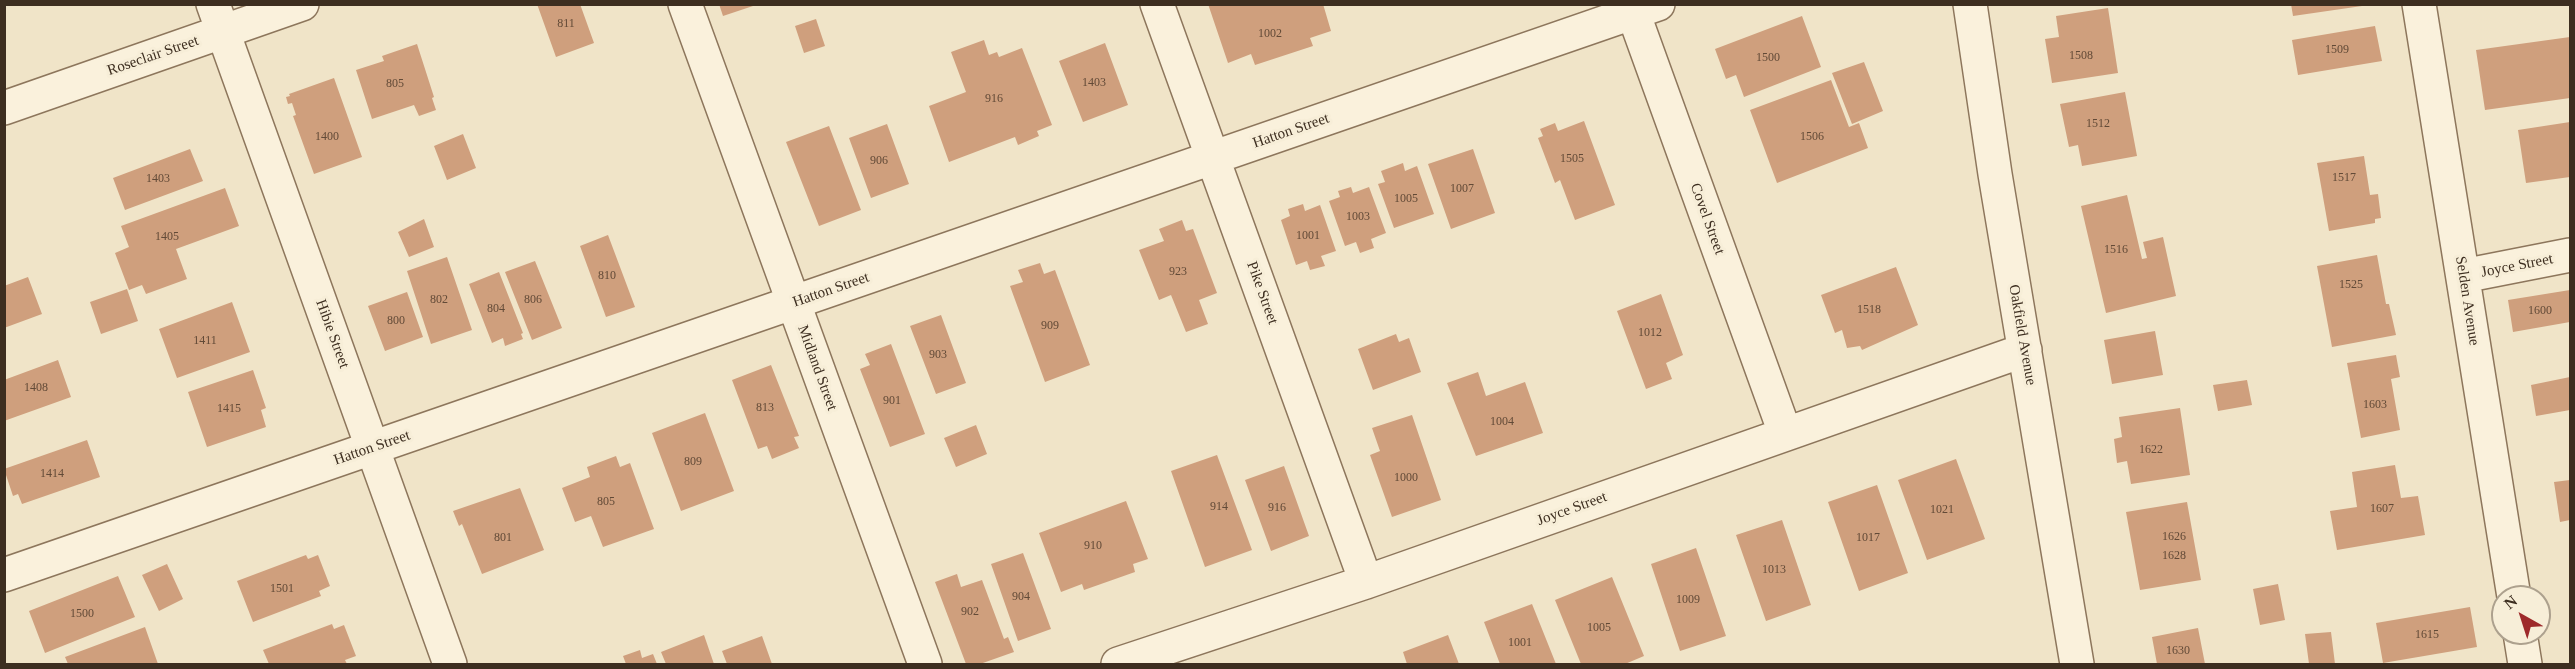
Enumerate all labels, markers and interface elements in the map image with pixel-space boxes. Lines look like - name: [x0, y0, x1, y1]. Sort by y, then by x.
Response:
- house number: 811: [557, 17, 575, 31]
- house number: 1002: [1258, 27, 1282, 41]
- street label: Roseclair Street: [105, 32, 201, 80]
- house number: 1509: [2325, 43, 2349, 57]
- house number: 1508: [2069, 49, 2093, 63]
- house number: 1500: [1756, 51, 1780, 65]
- house number: 1403: [1082, 76, 1106, 90]
- house number: 805: [386, 77, 404, 91]
- house number: 916: [985, 92, 1003, 106]
- street label: Hatton Street: [1250, 110, 1332, 152]
- house number: 1512: [2086, 117, 2110, 131]
- house number: 1400: [315, 130, 339, 144]
- house number: 1506: [1800, 130, 1824, 144]
- house number: 1505: [1560, 152, 1584, 166]
- house number: 906: [870, 154, 888, 168]
- house number: 1517: [2332, 171, 2356, 185]
- house number: 1403: [146, 172, 170, 186]
- street label: Covel Street: [1686, 181, 1728, 257]
- house number: 1007: [1450, 182, 1474, 196]
- house number: 1005: [1394, 192, 1418, 206]
- house number: 1003: [1346, 210, 1370, 224]
- house number: 1001: [1296, 229, 1320, 243]
- house number: 1405: [155, 230, 179, 244]
- house number: 1516: [2104, 243, 2128, 257]
- street label: Joyce Street: [2480, 250, 2554, 282]
- street label: Selden Avenue: [2451, 255, 2483, 347]
- street label: Pike Street: [1242, 259, 1282, 327]
- house number: 923: [1169, 265, 1187, 279]
- house number: 810: [598, 269, 616, 283]
- street label: Hatton Street: [790, 269, 872, 311]
- house number: 1525: [2339, 278, 2363, 292]
- street label: Oakfield Avenue: [2004, 283, 2040, 387]
- house number: 802: [430, 293, 448, 307]
- house number: 806: [524, 293, 542, 307]
- street label: Hibie Street: [311, 297, 353, 371]
- house number: 804: [487, 302, 505, 316]
- house number: 1518: [1857, 303, 1881, 317]
- house number: 1600: [2528, 304, 2552, 318]
- house number: 800: [387, 314, 405, 328]
- house number: 909: [1041, 319, 1059, 333]
- street label: Midland Street: [793, 323, 841, 413]
- house number: 1012: [1638, 326, 1662, 340]
- house number: 1411: [193, 334, 217, 348]
- house number: 903: [929, 348, 947, 362]
- house number: 1408: [24, 381, 48, 395]
- house number: 901: [883, 394, 901, 408]
- house number: 1603: [2363, 398, 2387, 412]
- house number: 813: [756, 401, 774, 415]
- house number: 1415: [217, 402, 241, 416]
- house number: 1004: [1490, 415, 1514, 429]
- street label: Hatton Street: [331, 427, 413, 469]
- house number: 1622: [2139, 443, 2163, 457]
- house number: 809: [684, 455, 702, 469]
- house number: 1414: [40, 467, 64, 481]
- house number: 1000: [1394, 471, 1418, 485]
- street label: Joyce Street: [1535, 488, 1609, 530]
- house number: 805: [597, 495, 615, 509]
- house number: 914: [1210, 500, 1228, 514]
- house number: 916: [1268, 501, 1286, 515]
- house number: 1607: [2370, 502, 2394, 516]
- house number: 1021: [1930, 503, 1954, 517]
- house number: 1626: [2162, 530, 2186, 544]
- house number: 801: [494, 531, 512, 545]
- house number: 1017: [1856, 531, 1880, 545]
- house number: 910: [1084, 539, 1102, 553]
- house number: 1628: [2162, 549, 2186, 563]
- house number: 1013: [1762, 563, 1786, 577]
- house number: 1501: [270, 582, 294, 596]
- north arrow: [2491, 585, 2551, 645]
- house number: 904: [1012, 590, 1030, 604]
- text: N: [2501, 592, 2520, 612]
- house number: 1009: [1676, 593, 1700, 607]
- house number: 902: [961, 605, 979, 619]
- house number: 1500: [70, 607, 94, 621]
- house number: 1005: [1587, 621, 1611, 635]
- house number: 1615: [2415, 628, 2439, 642]
- house number: 1001: [1508, 636, 1532, 650]
- house number: 1630: [2166, 644, 2190, 658]

